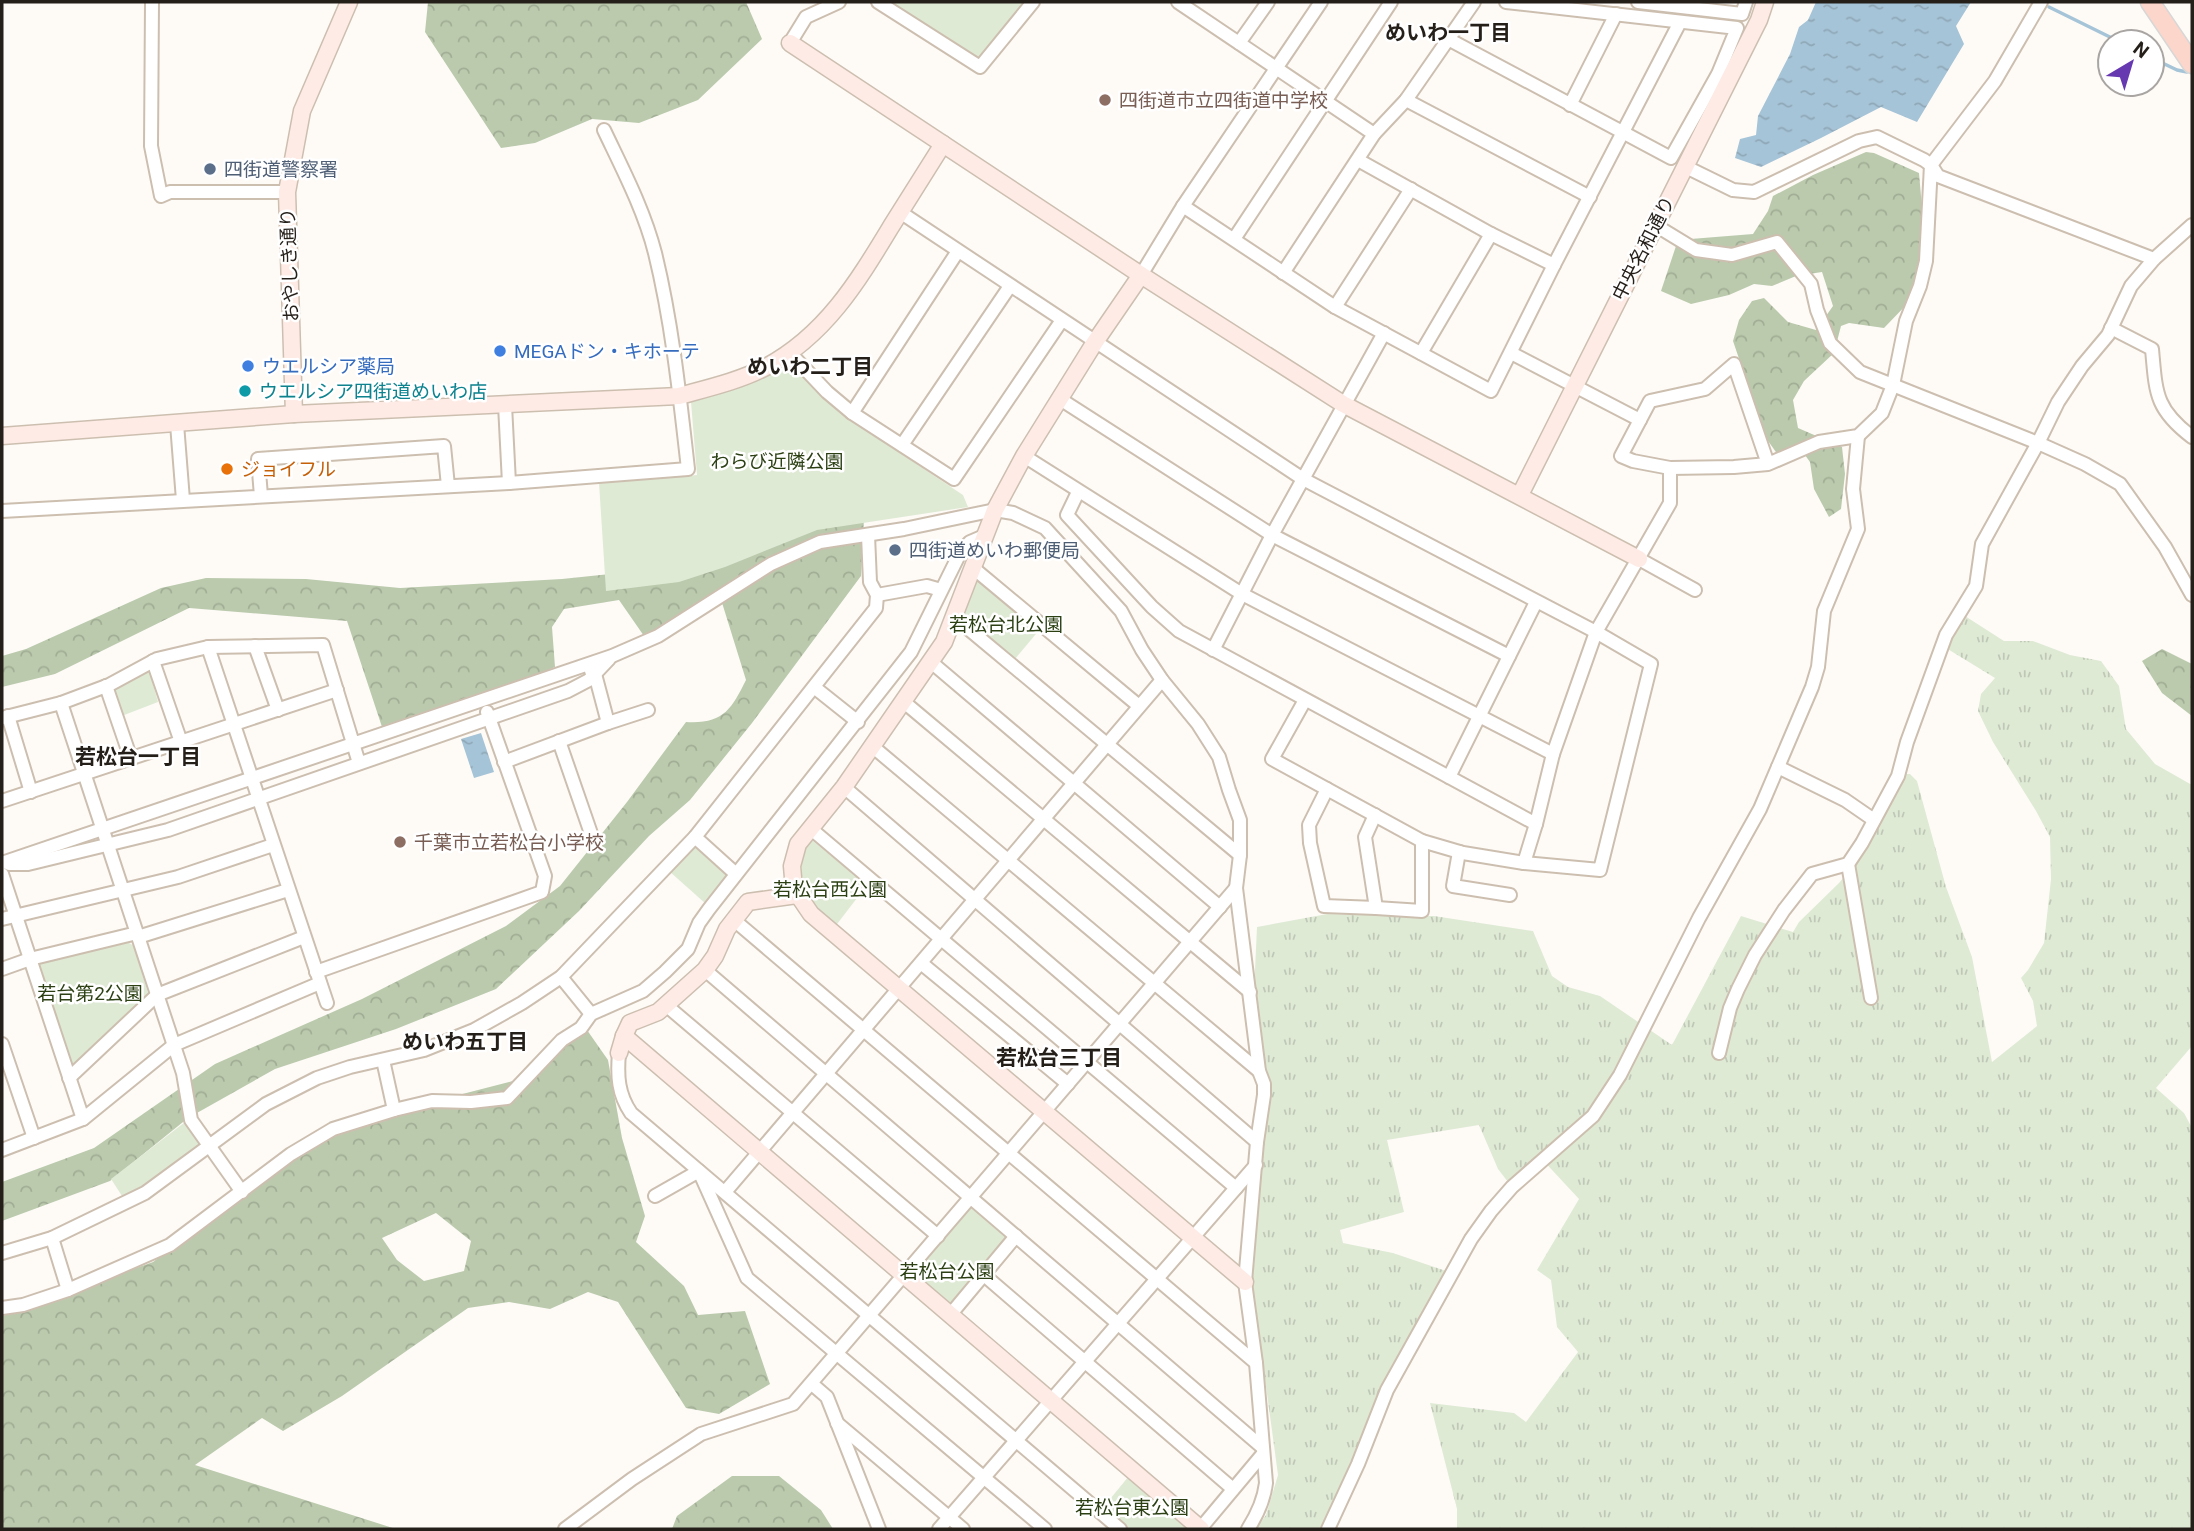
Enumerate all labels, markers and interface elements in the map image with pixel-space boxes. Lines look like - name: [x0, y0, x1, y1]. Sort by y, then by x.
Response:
- district label: めいわ一丁目: [1385, 21, 1511, 45]
- north arrow: [2096, 28, 2166, 98]
- text: N: [2129, 37, 2154, 63]
- place label: 四街道市立四街道中学校: [1119, 89, 1328, 112]
- marker: 四街道市立四街道中学校: [1097, 92, 1113, 108]
- place label: 四街道警察署: [224, 158, 338, 181]
- marker: 四街道警察署: [202, 161, 218, 177]
- street label: 中央名和通り: [1607, 192, 1680, 304]
- street label: おやしき通り: [276, 208, 303, 322]
- place label: MEGAドン・キホーテ: [514, 340, 700, 363]
- marker: MEGAドン・キホーテ: [492, 343, 508, 359]
- place label: ウエルシア薬局: [262, 355, 395, 378]
- district label: めいわ二丁目: [747, 355, 873, 379]
- marker: ウエルシア薬局: [240, 358, 256, 374]
- place label: ウエルシア四街道めいわ店: [259, 380, 487, 403]
- marker: ウエルシア四街道めいわ店: [237, 383, 253, 399]
- park label: わらび近隣公園: [710, 450, 844, 473]
- place label: ジョイフル: [241, 458, 336, 481]
- marker: ジョイフル: [219, 461, 235, 477]
- place label: 四街道めいわ郵便局: [909, 539, 1080, 562]
- marker: 四街道めいわ郵便局: [887, 542, 903, 558]
- park label: 若松台北公園: [949, 613, 1063, 636]
- district label: 若松台一丁目: [75, 745, 201, 769]
- place label: 千葉市立若松台小学校: [414, 831, 604, 854]
- marker: 千葉市立若松台小学校: [392, 834, 408, 850]
- park label: 若松台西公園: [773, 878, 887, 901]
- park label: 若台第2公園: [37, 982, 143, 1005]
- district label: めいわ五丁目: [402, 1030, 528, 1054]
- district label: 若松台三丁目: [996, 1046, 1122, 1070]
- park label: 若松台公園: [899, 1260, 995, 1283]
- park label: 若松台東公園: [1075, 1496, 1189, 1519]

